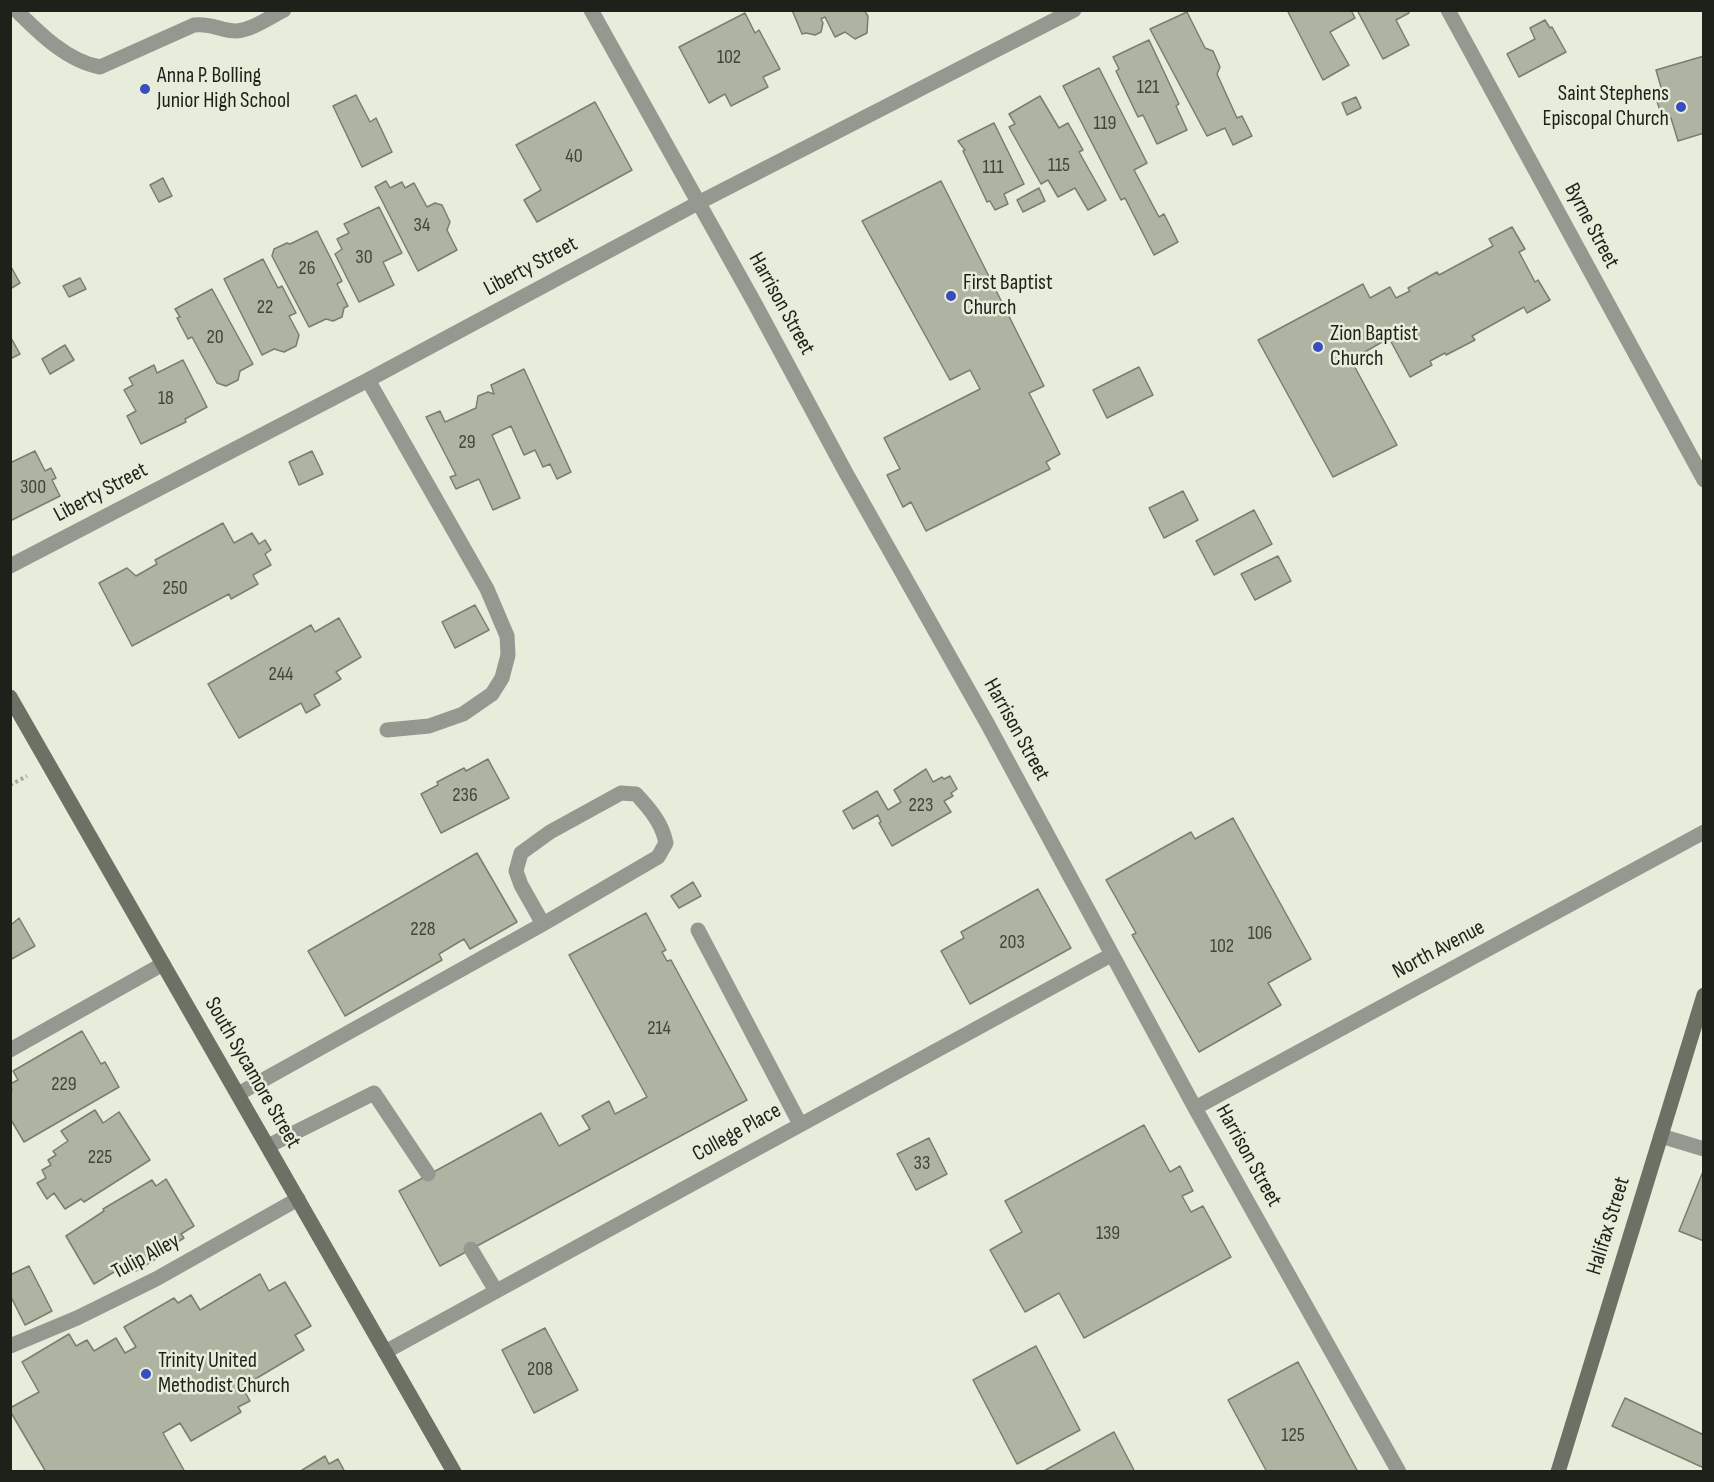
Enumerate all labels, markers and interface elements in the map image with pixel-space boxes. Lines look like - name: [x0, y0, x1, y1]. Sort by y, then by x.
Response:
- house number: 102: [717, 46, 741, 70]
- place label: Anna P. Bolling Junior High School: [157, 63, 290, 114]
- house number: 121: [1137, 76, 1159, 100]
- place label: Saint Stephens Episcopal Church: [1542, 81, 1669, 132]
- marker: Anna P. Bolling Junior High School: [138, 82, 152, 96]
- marker: Saint Stephens Episcopal Church: [1674, 100, 1688, 114]
- house number: 119: [1094, 112, 1116, 136]
- house number: 40: [565, 145, 583, 169]
- house number: 115: [1048, 154, 1070, 178]
- house number: 111: [983, 156, 1003, 180]
- street label: Byrne Street: [1558, 179, 1624, 273]
- house number: 34: [414, 214, 430, 238]
- street label: Liberty Street: [480, 231, 582, 303]
- house number: 30: [355, 246, 373, 270]
- street label: Harrison Street: [742, 248, 820, 360]
- house number: 26: [299, 257, 315, 281]
- place label: First Baptist Church: [963, 270, 1053, 322]
- marker: First Baptist Church: [944, 289, 958, 303]
- house number: 22: [257, 296, 273, 320]
- place label: Zion Baptist Church: [1330, 321, 1418, 372]
- house number: 20: [206, 326, 224, 350]
- marker: Zion Baptist Church: [1311, 340, 1325, 354]
- house number: 18: [158, 387, 174, 411]
- house number: 29: [458, 431, 476, 455]
- street label: Liberty Street: [50, 457, 152, 529]
- house number: 300: [20, 476, 46, 500]
- house number: 250: [162, 577, 188, 601]
- house number: 244: [269, 663, 293, 687]
- street label: Harrison Street: [977, 674, 1055, 786]
- house number: 236: [452, 784, 478, 808]
- house number: 223: [909, 794, 933, 818]
- street label: North Avenue: [1389, 915, 1489, 985]
- house number: 228: [410, 918, 436, 942]
- house number: 106: [1248, 922, 1272, 946]
- house number: 203: [999, 931, 1025, 955]
- house number: 102: [1210, 935, 1234, 959]
- street label: South Sycamore Street: [198, 993, 306, 1153]
- house number: 214: [647, 1017, 671, 1041]
- house number: 229: [51, 1073, 77, 1097]
- street label: College Place: [688, 1098, 786, 1168]
- street label: Harrison Street: [1209, 1100, 1287, 1212]
- house number: 225: [88, 1146, 112, 1170]
- house number: 33: [914, 1152, 930, 1176]
- street label: Halifax Street: [1582, 1174, 1636, 1278]
- house number: 139: [1096, 1222, 1120, 1246]
- street label: Tulip Alley: [108, 1228, 184, 1286]
- place label: Trinity United Methodist Church: [158, 1348, 290, 1400]
- house number: 208: [527, 1358, 553, 1382]
- marker: Trinity United Methodist Church: [139, 1367, 153, 1381]
- house number: 125: [1281, 1424, 1305, 1448]

